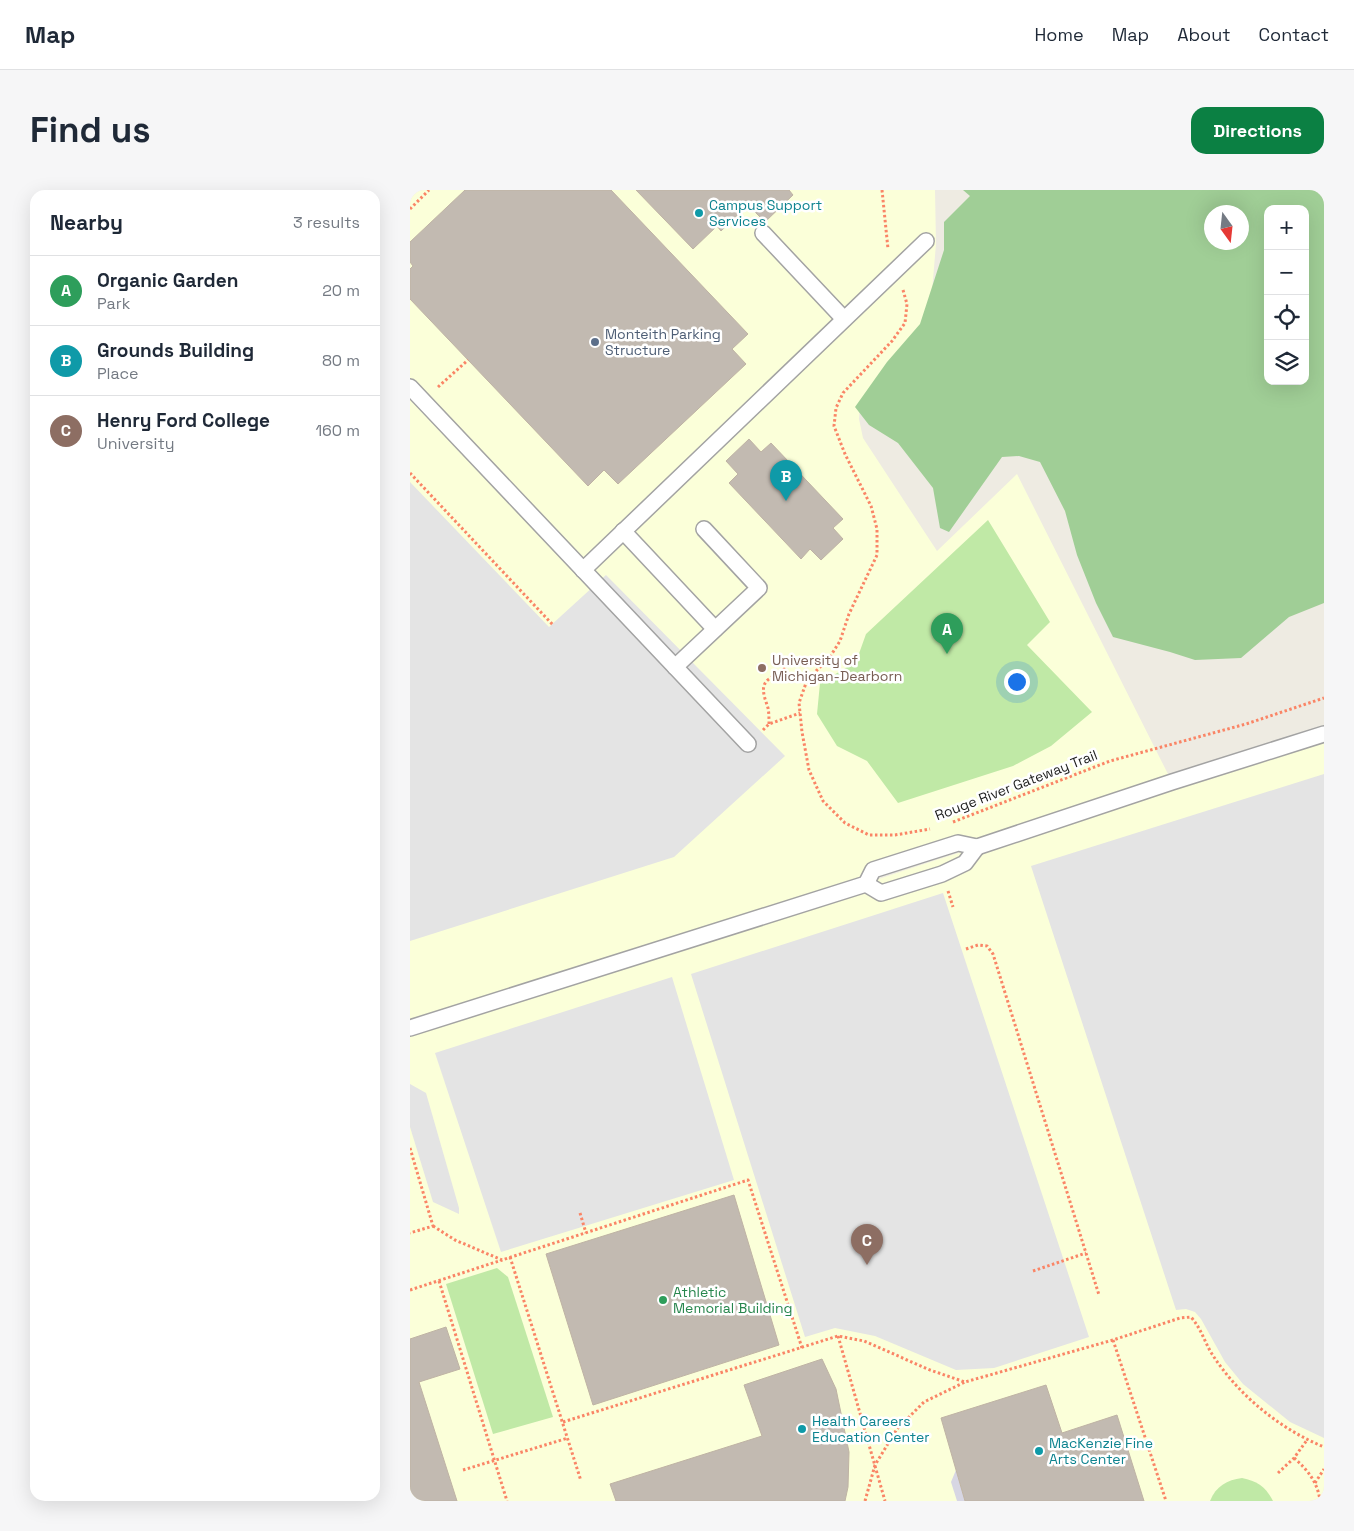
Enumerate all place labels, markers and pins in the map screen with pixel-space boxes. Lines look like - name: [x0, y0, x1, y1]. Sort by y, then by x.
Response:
- place label: Campus Support Services: [709, 196, 822, 230]
- marker: Campus Support Services: [693, 207, 705, 219]
- place label: Monteith Parking Structure: [605, 325, 721, 359]
- marker: Monteith Parking Structure: [589, 336, 601, 348]
- pin: B: [770, 460, 802, 501]
- pin: A: [931, 613, 963, 654]
- place label: University of Michigan-Dearborn: [772, 651, 902, 685]
- marker: University of Michigan-Dearborn: [756, 662, 768, 674]
- pin: C: [851, 1224, 883, 1265]
- place label: Athletic Memorial Building: [673, 1283, 793, 1317]
- marker: Athletic Memorial Building: [657, 1294, 669, 1306]
- place label: Health Careers Education Center: [812, 1412, 930, 1446]
- marker: Health Careers Education Center: [796, 1423, 808, 1435]
- place label: MacKenzie Fine Arts Center: [1049, 1434, 1153, 1468]
- marker: MacKenzie Fine Arts Center: [1033, 1445, 1045, 1457]

